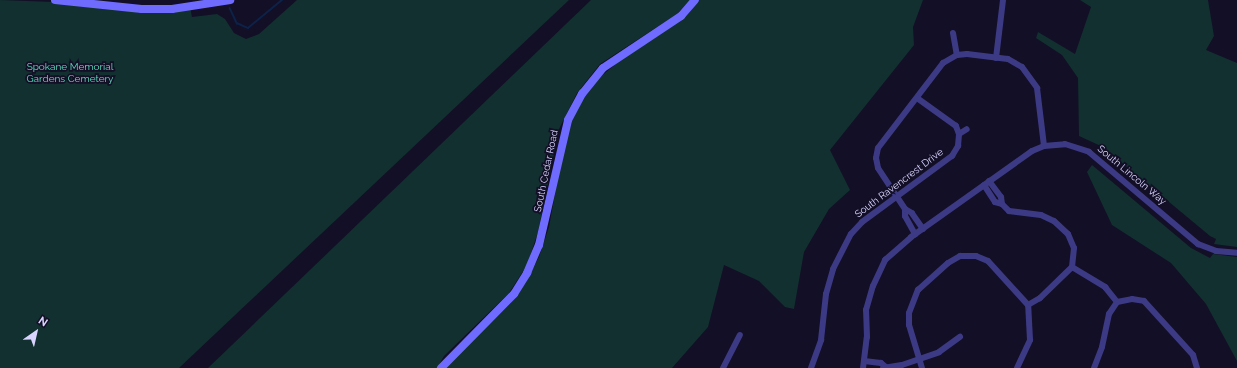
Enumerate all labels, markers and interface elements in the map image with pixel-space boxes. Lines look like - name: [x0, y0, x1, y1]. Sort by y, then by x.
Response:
- park label: Spokane Memorial Gardens Cemetery: [26, 60, 114, 84]
- street label: South Cedar Road: [531, 129, 561, 213]
- street label: South Lincoln Way: [1095, 143, 1169, 207]
- street label: South Ravencrest Drive: [852, 146, 946, 220]
- north arrow: [16, 312, 56, 352]
- text: N: [36, 314, 50, 329]

